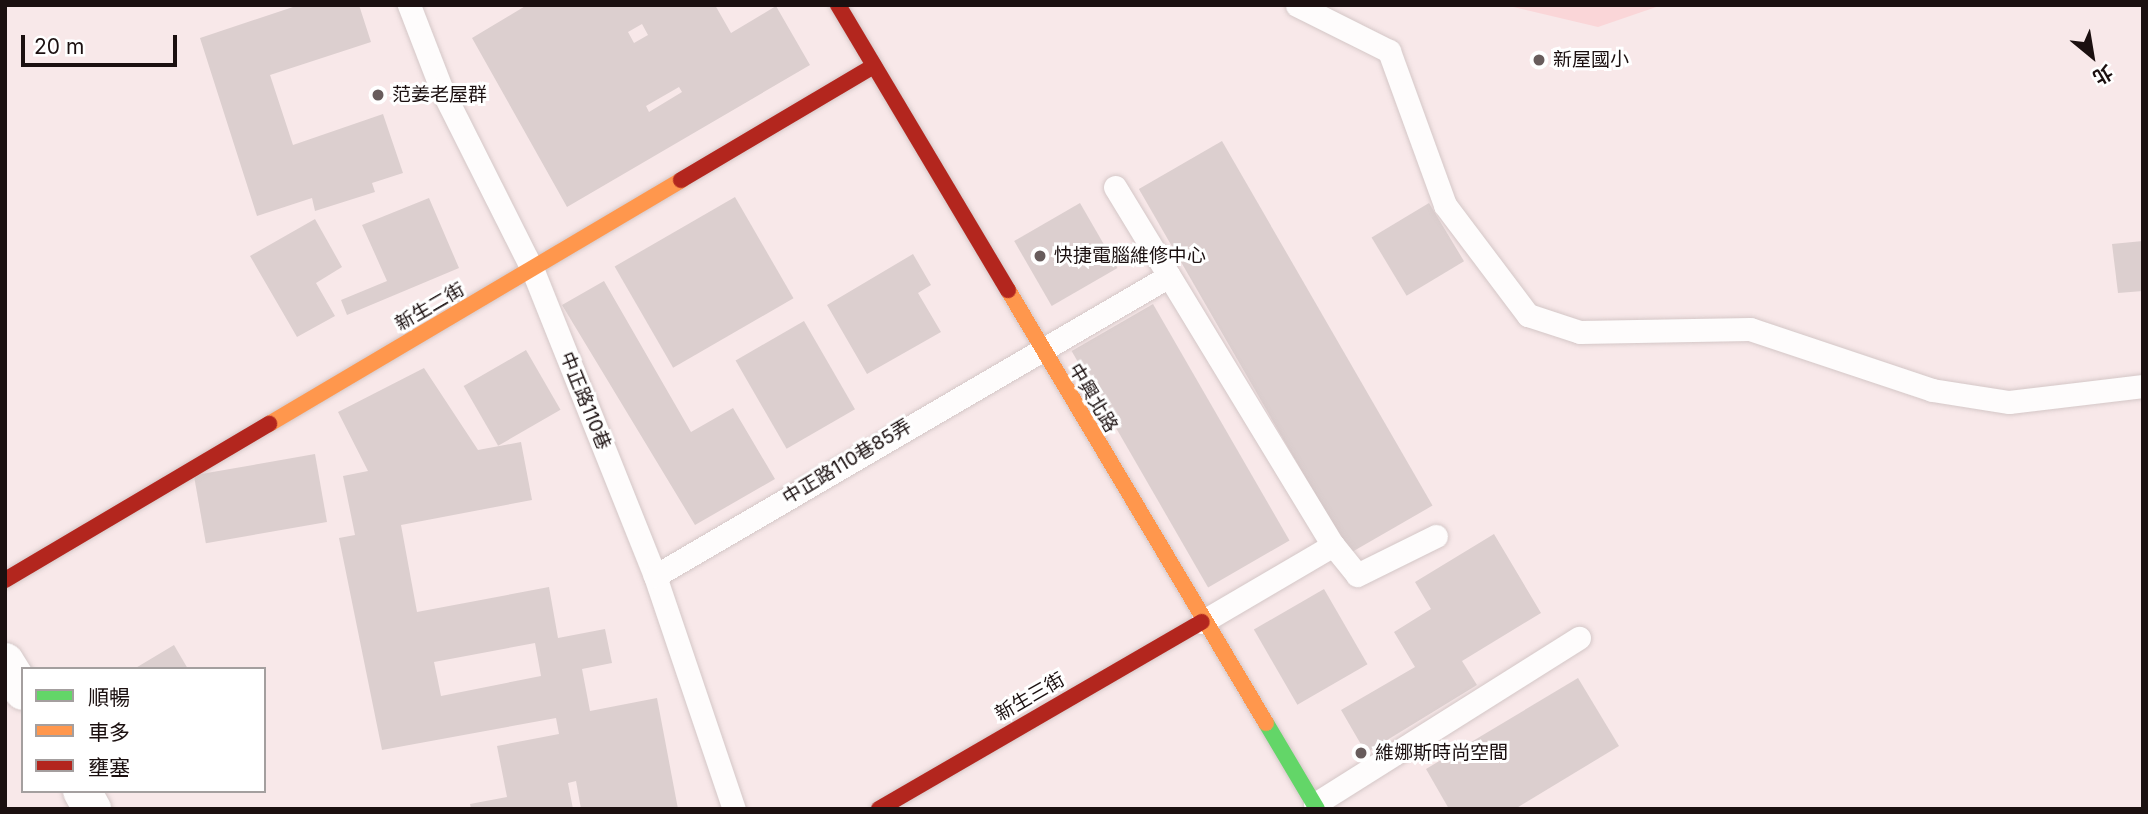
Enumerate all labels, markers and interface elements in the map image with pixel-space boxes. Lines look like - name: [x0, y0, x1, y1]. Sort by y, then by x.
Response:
- scale bar: [24, 21, 180, 65]
- north arrow: [2057, 21, 2127, 91]
- text: 20 m: [34, 34, 84, 59]
- place label: 新屋國小: [1553, 49, 1629, 71]
- marker: 新屋國小: [1531, 52, 1547, 68]
- text: 北: [2089, 60, 2117, 89]
- place label: 范姜老屋群: [392, 84, 487, 106]
- marker: 范姜老屋群: [370, 87, 386, 103]
- place label: 快捷電腦維修中心: [1054, 245, 1206, 267]
- marker: 快捷電腦維修中心: [1032, 248, 1048, 264]
- street label: 新生二街: [391, 278, 469, 336]
- street label: 中正路110巷: [555, 349, 615, 453]
- street label: 中興北路: [1064, 360, 1122, 436]
- street label: 中正路110巷85弄: [779, 415, 915, 509]
- legend: [21, 667, 266, 793]
- street label: 新生三街: [991, 668, 1069, 726]
- text: 順暢: [88, 685, 130, 710]
- text: 車多: [88, 720, 130, 745]
- place label: 維娜斯時尚空間: [1375, 742, 1508, 764]
- marker: 維娜斯時尚空間: [1353, 745, 1369, 761]
- text: 壅塞: [88, 755, 130, 780]

